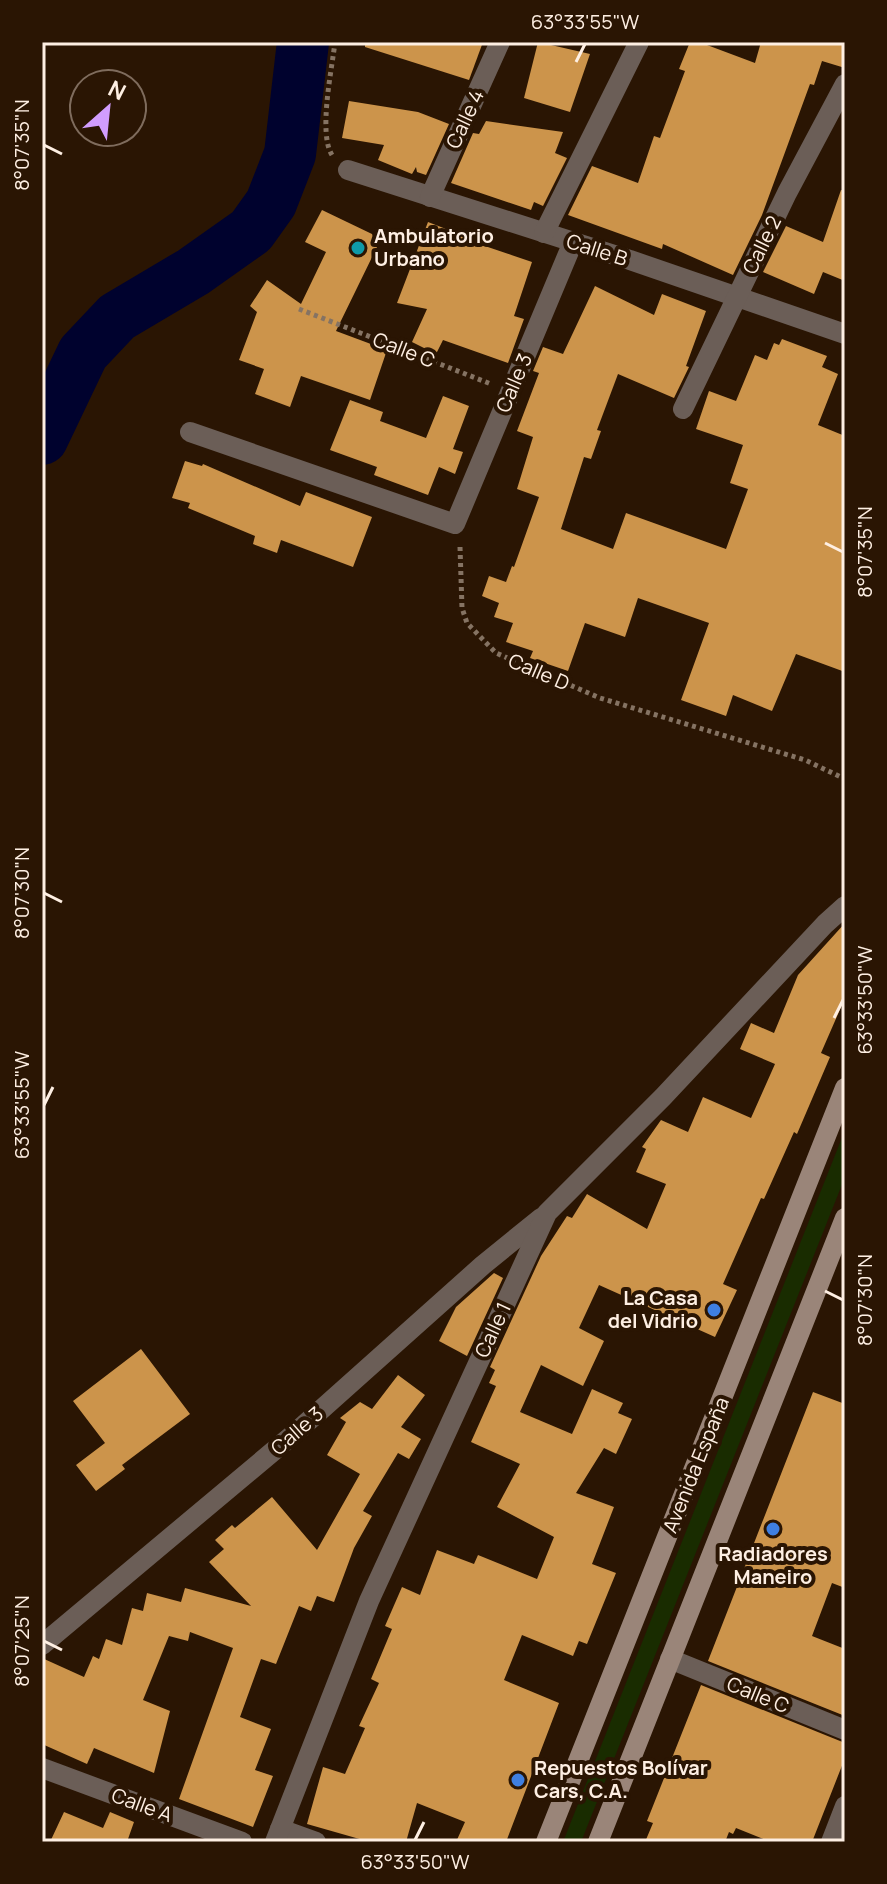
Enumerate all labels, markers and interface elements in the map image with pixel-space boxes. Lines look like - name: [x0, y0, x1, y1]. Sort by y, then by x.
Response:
- text: 63°33'55"W: [531, 8, 640, 35]
- north arrow: [68, 68, 148, 148]
- text: N: [103, 73, 131, 107]
- street label: Calle 4: [439, 85, 490, 153]
- text: 8°07'35"N: [8, 99, 35, 191]
- street label: Calle 2: [736, 211, 787, 278]
- place label: Ambulatorio Urbano: [374, 222, 494, 272]
- street label: Calle B: [563, 227, 631, 272]
- marker: Ambulatorio Urbano: [349, 239, 367, 257]
- street label: Calle C: [369, 325, 439, 374]
- street label: Calle 3: [489, 349, 538, 416]
- text: 8°07'35"N: [851, 506, 878, 598]
- street label: Calle D: [505, 647, 574, 696]
- text: 8°07'30"N: [8, 847, 35, 939]
- text: 63°33'50"W: [851, 945, 878, 1055]
- text: 63°33'55"W: [8, 1050, 35, 1159]
- text: 8°07'30"N: [851, 1254, 878, 1346]
- place label: La Casa del Vidrio: [608, 1284, 698, 1334]
- street label: Calle 1: [468, 1298, 517, 1362]
- marker: La Casa del Vidrio: [705, 1301, 723, 1319]
- street label: Avenida España: [656, 1393, 735, 1537]
- street label: Calle 3: [265, 1400, 329, 1461]
- marker: Radiadores Maneiro: [764, 1520, 782, 1538]
- place label: Radiadores Maneiro: [718, 1540, 828, 1590]
- text: 8°07'25"N: [8, 1595, 35, 1687]
- street label: Calle C: [723, 1670, 793, 1719]
- place label: Repuestos Bolívar Cars, C.A.: [534, 1754, 708, 1804]
- marker: Repuestos Bolívar Cars, C.A.: [509, 1771, 527, 1789]
- street label: Calle A: [108, 1781, 177, 1828]
- text: 63°33'50"W: [360, 1848, 470, 1875]

